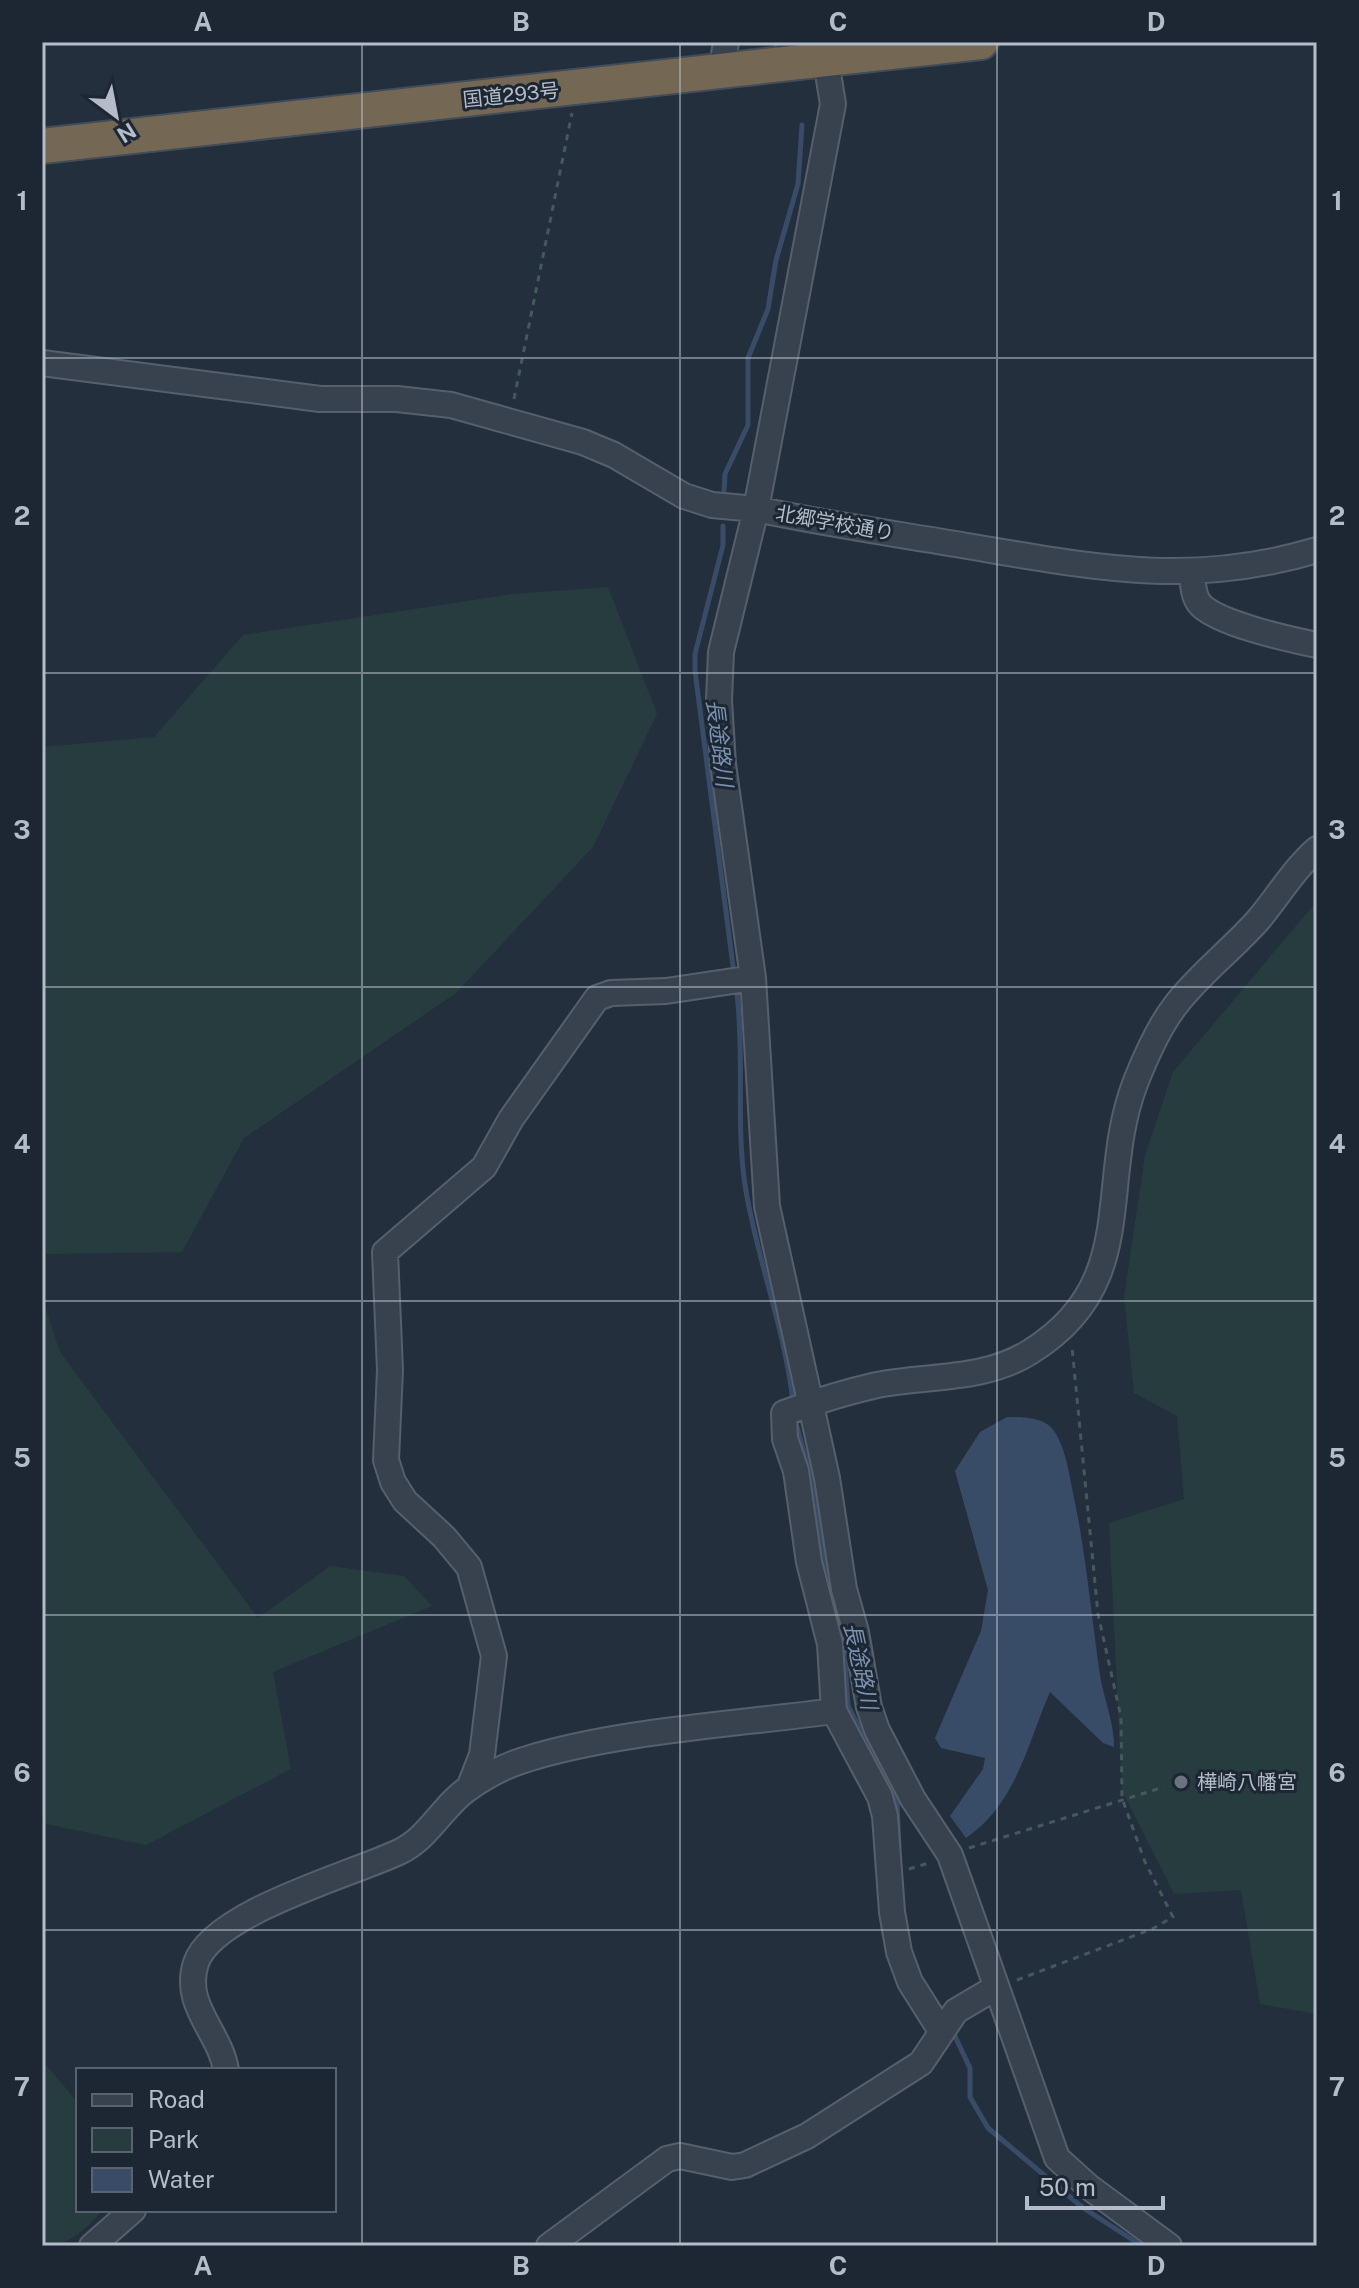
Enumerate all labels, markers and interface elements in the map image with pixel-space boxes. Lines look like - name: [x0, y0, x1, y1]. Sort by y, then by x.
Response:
- text: A: [194, 6, 213, 37]
- text: B: [512, 6, 530, 37]
- text: C: [829, 6, 847, 37]
- text: D: [1147, 6, 1165, 37]
- north arrow: [76, 76, 156, 156]
- street label: 国道293号: [462, 78, 560, 112]
- text: N: [112, 117, 141, 149]
- text: 1: [16, 185, 28, 216]
- text: 1: [1331, 185, 1343, 216]
- text: 2: [14, 500, 30, 531]
- text: 2: [1329, 500, 1345, 531]
- street label: 北郷学校通り: [774, 501, 896, 545]
- water label: 長途路川: [702, 698, 739, 790]
- text: 3: [13, 814, 31, 845]
- text: 3: [1328, 814, 1346, 845]
- text: 4: [13, 1128, 31, 1159]
- text: 4: [1328, 1128, 1346, 1159]
- text: 5: [13, 1442, 31, 1473]
- text: 5: [1328, 1442, 1346, 1473]
- water label: 長途路川: [839, 1620, 883, 1714]
- text: 6: [13, 1757, 31, 1788]
- text: 6: [1328, 1757, 1346, 1788]
- place label: 樺崎八幡宮: [1197, 1770, 1297, 1794]
- marker: 樺崎八幡宮: [1172, 1773, 1190, 1791]
- legend: [76, 2068, 336, 2212]
- text: 7: [14, 2071, 30, 2102]
- text: 7: [1329, 2071, 1345, 2102]
- text: Road: [148, 2085, 205, 2113]
- text: Park: [148, 2125, 199, 2153]
- scale bar: [1027, 2160, 1163, 2210]
- text: Water: [148, 2165, 215, 2193]
- text: 50 m: [1039, 2173, 1096, 2201]
- text: A: [194, 2250, 213, 2281]
- text: B: [512, 2250, 530, 2281]
- text: C: [829, 2250, 847, 2281]
- text: D: [1147, 2250, 1165, 2281]

